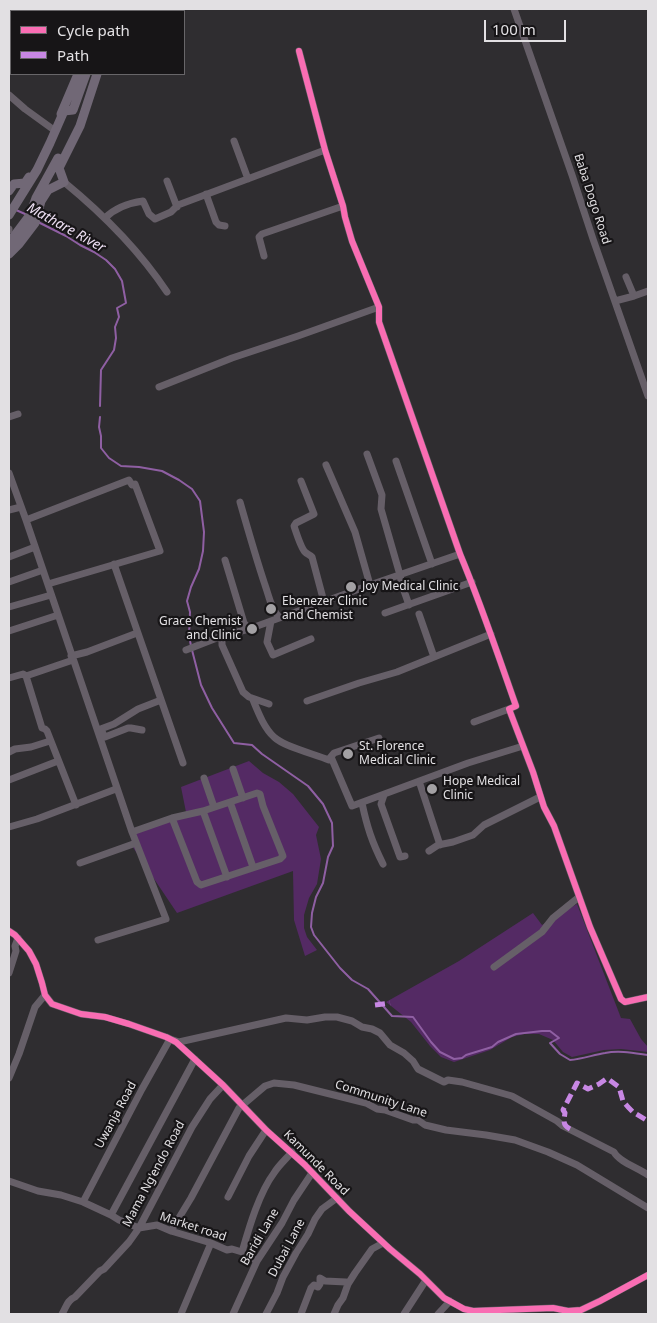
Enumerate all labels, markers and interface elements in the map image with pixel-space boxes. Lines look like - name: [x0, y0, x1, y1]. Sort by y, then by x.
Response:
- legend: [10, 10, 185, 75]
- scale bar: [487, 10, 570, 42]
- text: 100 m: [492, 19, 536, 39]
- text: Cycle path: [57, 20, 130, 40]
- text: Path: [57, 45, 89, 65]
- street label: Baba Dogo Road: [571, 152, 613, 246]
- water label: Mathare River: [24, 200, 108, 256]
- marker: Joy Medical Clinic: [344, 580, 358, 594]
- place label: Joy Medical Clinic: [362, 580, 458, 594]
- place label: Ebenezer Clinic and Chemist: [282, 595, 367, 623]
- marker: Ebenezer Clinic and Chemist: [264, 602, 278, 616]
- place label: Grace Chemist and Clinic: [159, 615, 241, 643]
- marker: Grace Chemist and Clinic: [245, 622, 259, 636]
- place label: St. Florence Medical Clinic: [359, 740, 436, 768]
- marker: St. Florence Medical Clinic: [341, 747, 355, 761]
- place label: Hope Medical Clinic: [443, 775, 520, 803]
- marker: Hope Medical Clinic: [425, 782, 439, 796]
- street label: Community Lane: [333, 1077, 429, 1121]
- street label: Uwanja Road: [92, 1079, 140, 1151]
- street label: Mama Ng'endo Road: [120, 1119, 188, 1229]
- street label: Kamunde Road: [280, 1127, 352, 1199]
- street label: Baridi Lane: [238, 1206, 282, 1268]
- street label: Market road: [158, 1209, 228, 1245]
- street label: Dubai Lane: [266, 1216, 308, 1280]

